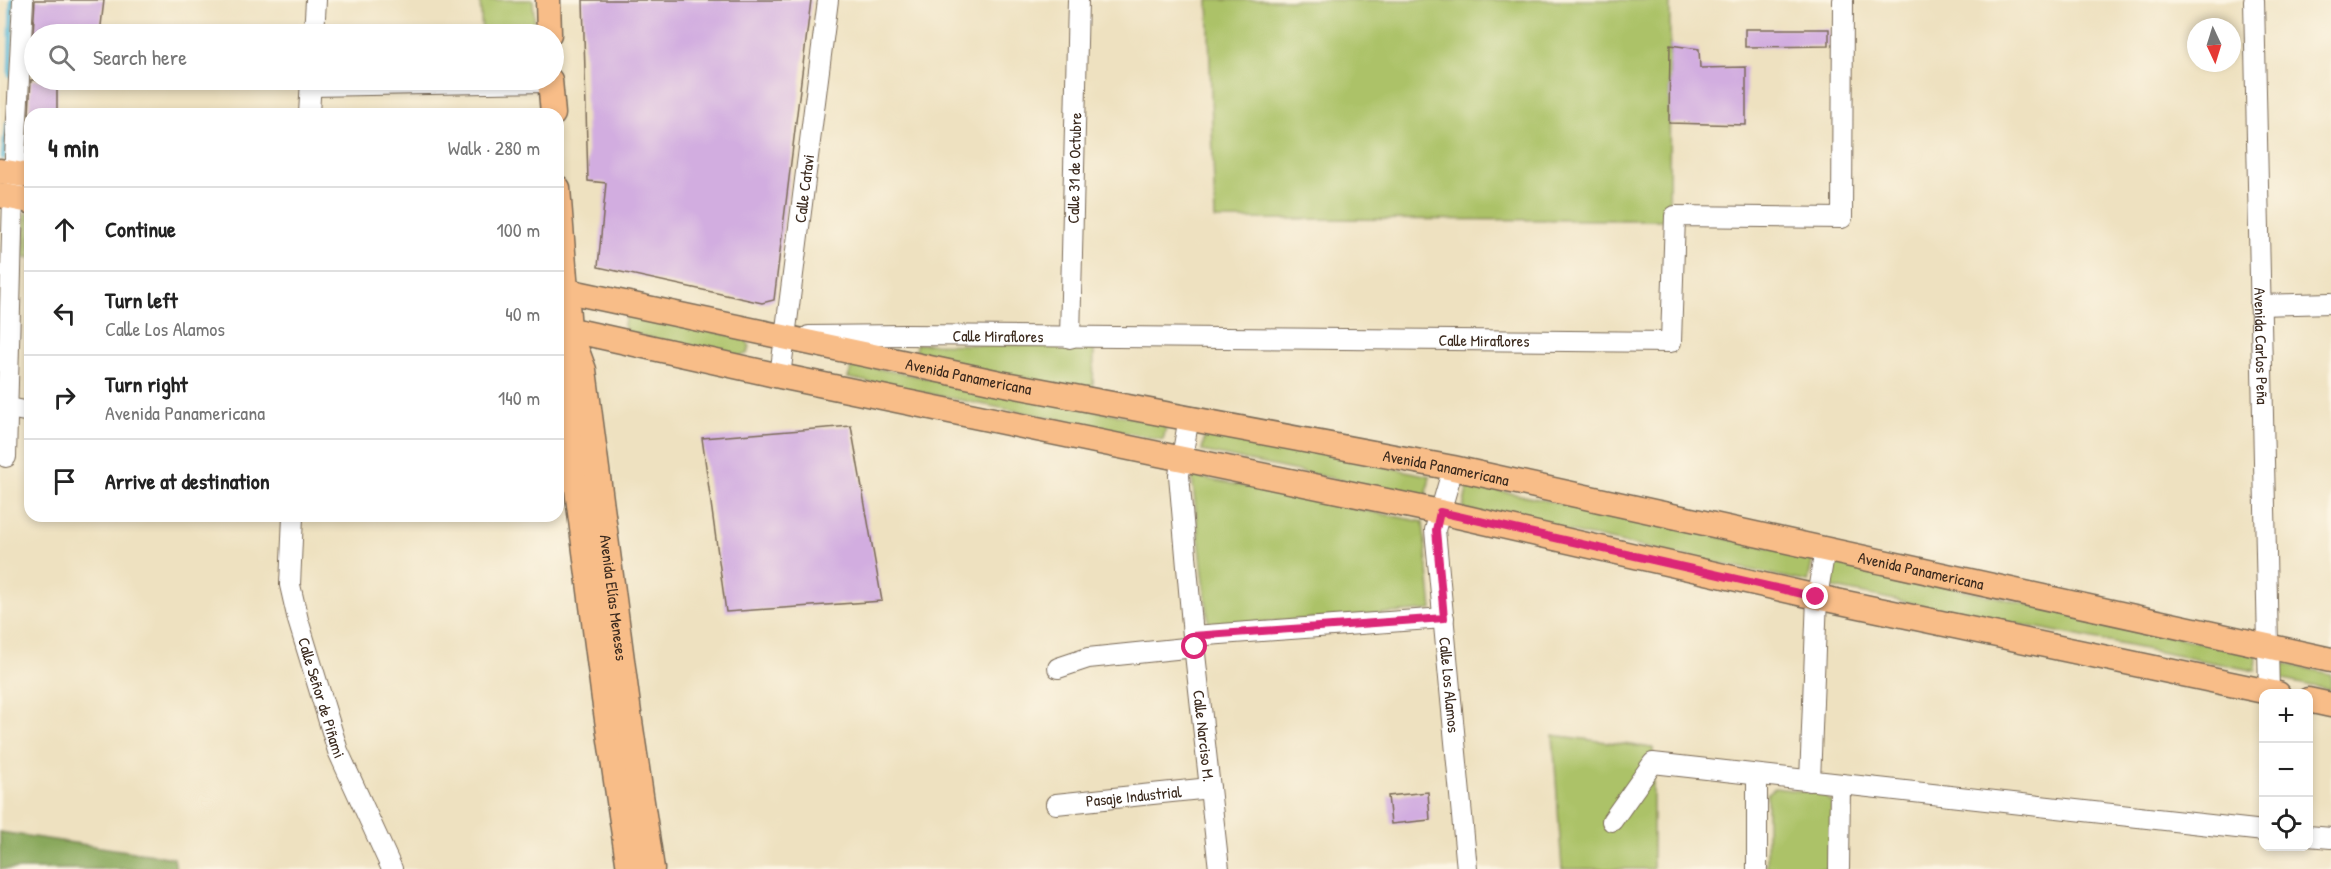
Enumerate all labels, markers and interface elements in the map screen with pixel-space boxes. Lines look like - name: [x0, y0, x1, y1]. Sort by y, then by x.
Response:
- north arrow: [2187, 18, 2241, 72]
- search box: [24, 24, 564, 90]
- icon: search: [45, 41, 78, 74]
- text: Search here: [93, 42, 187, 72]
- street label: Calle 31 de Octubre: [1062, 112, 1086, 224]
- text: 4 min: [48, 130, 99, 165]
- text: Walk · 280 m: [448, 134, 540, 161]
- street label: Calle Catavi: [789, 153, 819, 224]
- icon: ahead: [48, 213, 81, 246]
- text: Continue: [105, 214, 176, 244]
- text: 100 m: [497, 216, 540, 243]
- text: Turn left: [105, 285, 178, 315]
- street label: Avenida Carlos Peña: [2249, 287, 2274, 405]
- icon: left: [48, 297, 81, 330]
- text: 40 m: [505, 300, 540, 327]
- text: Calle Los Alamos: [105, 315, 225, 342]
- street label: Calle Miraflores: [952, 324, 1044, 347]
- street label: Calle Miraflores: [1438, 329, 1530, 352]
- street label: Avenida Panamericana: [904, 352, 1034, 400]
- text: Turn right: [105, 369, 188, 399]
- icon: right: [48, 381, 81, 414]
- text: 140 m: [498, 384, 540, 411]
- text: Avenida Panamericana: [105, 399, 265, 426]
- street label: Avenida Panamericana: [1381, 444, 1511, 491]
- icon: arrive: [48, 465, 81, 498]
- text: Arrive at destination: [105, 466, 270, 496]
- street label: Avenida Elías Meneses: [595, 533, 633, 662]
- street label: Avenida Panamericana: [1856, 546, 1986, 595]
- route end: [1802, 583, 1828, 609]
- route start: [1181, 633, 1207, 659]
- street label: Calle Señor de Piñami: [293, 635, 351, 762]
- street label: Calle Los Alamos: [1434, 636, 1465, 734]
- street label: Calle Narciso M.: [1188, 689, 1220, 783]
- map controls: [2259, 689, 2313, 851]
- button: +: [2259, 689, 2313, 743]
- button: −: [2259, 743, 2313, 797]
- street label: Pasaje Industrial: [1085, 780, 1183, 812]
- button: locate: [2259, 797, 2313, 851]

